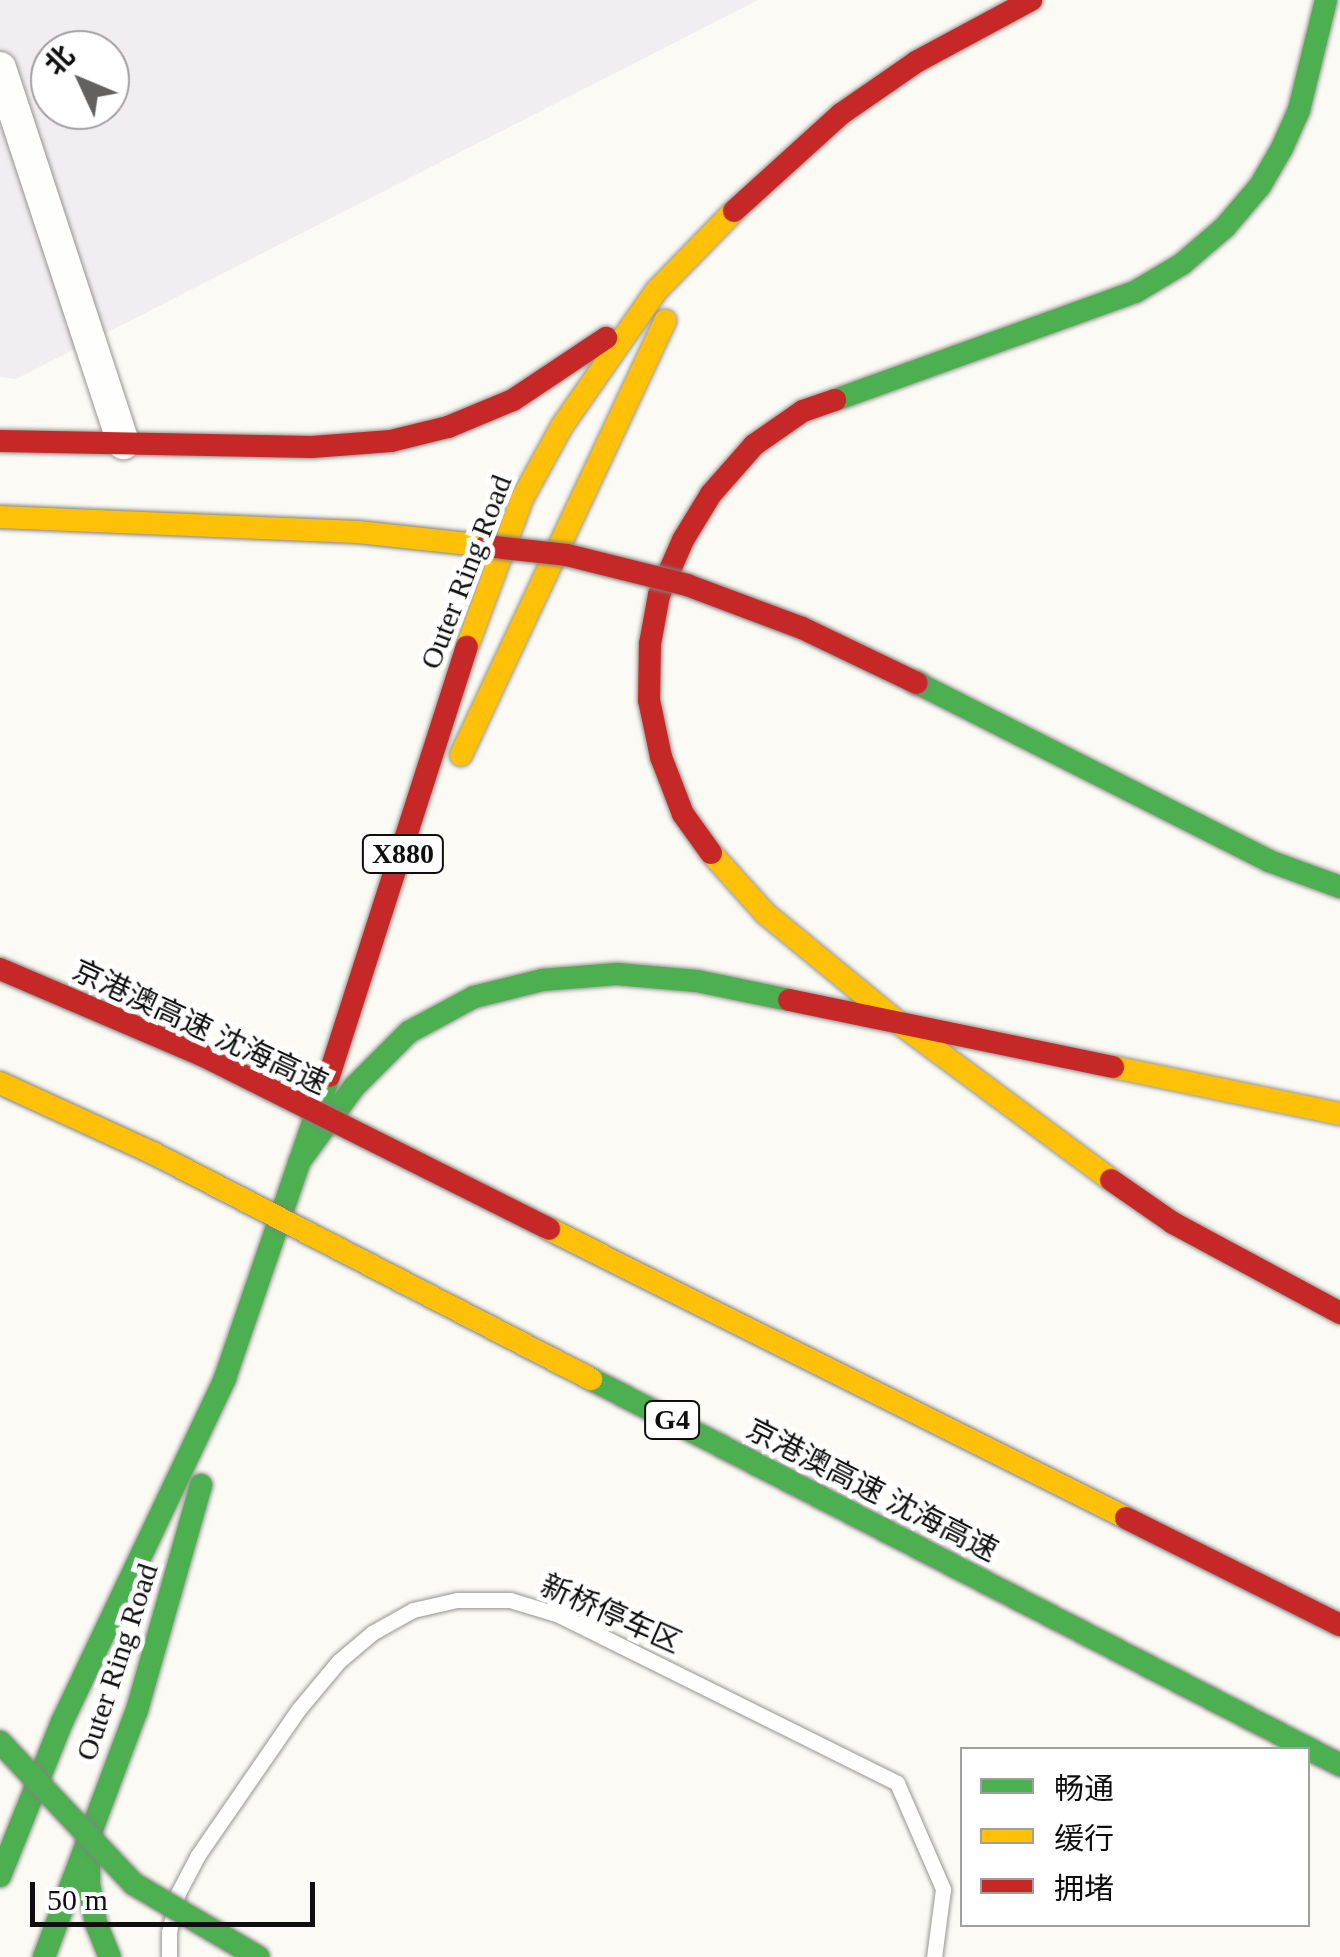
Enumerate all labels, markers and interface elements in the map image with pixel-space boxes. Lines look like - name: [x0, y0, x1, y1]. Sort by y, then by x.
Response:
- north arrow: [30, 30, 130, 130]
- text: 北: [39, 39, 80, 81]
- street label: Outer Ring Road: [412, 470, 520, 674]
- road number: X880: [360, 831, 446, 877]
- street label: 京港澳高速 沈海高速: [67, 952, 333, 1102]
- road number: G4: [642, 1397, 702, 1443]
- street label: 京港澳高速 沈海高速: [740, 1411, 1004, 1569]
- street label: Outer Ring Road: [68, 1559, 166, 1765]
- street label: 新桥停车区: [535, 1567, 687, 1661]
- legend: [960, 1747, 1310, 1927]
- text: 畅通: [1054, 1772, 1114, 1805]
- text: 缓行: [1054, 1822, 1114, 1855]
- scale bar: [35, 1862, 320, 1924]
- text: 拥堵: [1054, 1872, 1114, 1905]
- text: 50 m: [47, 1883, 108, 1916]

